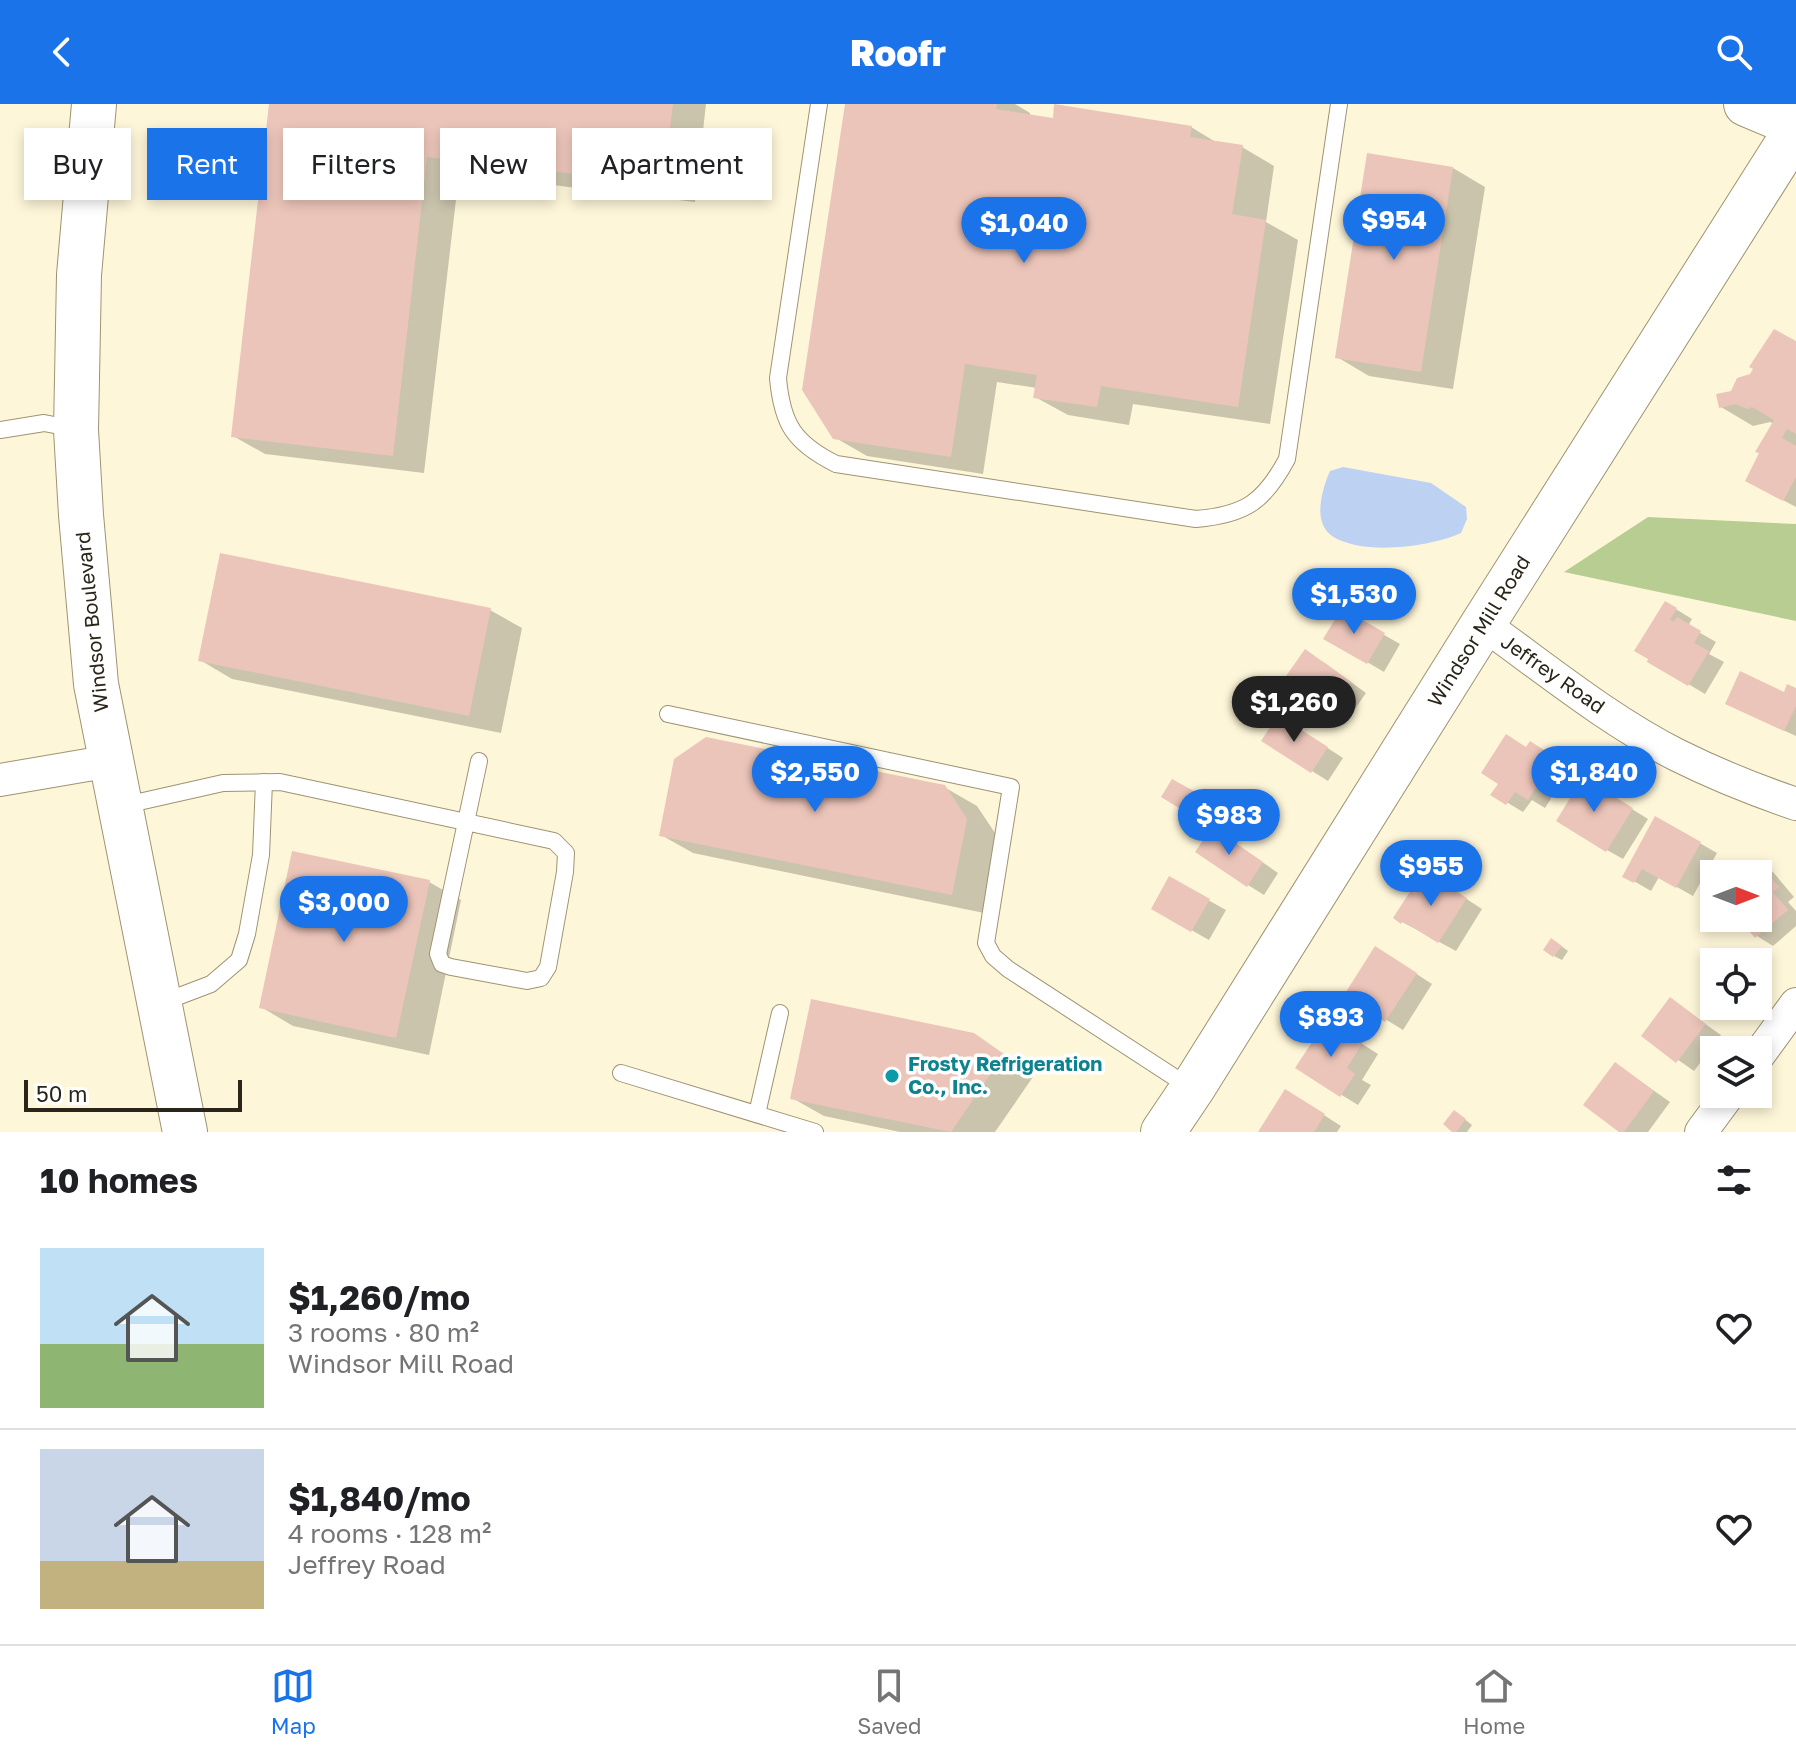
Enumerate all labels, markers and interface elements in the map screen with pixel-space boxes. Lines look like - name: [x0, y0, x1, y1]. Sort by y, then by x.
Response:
- icon: back: [40, 30, 84, 74]
- icon: search: [1712, 30, 1756, 74]
- text: Roofr: [850, 31, 946, 74]
- chip: Buy: [24, 128, 131, 200]
- chip: Rent: [147, 128, 267, 200]
- chip: Filters: [283, 128, 424, 200]
- chip: New: [440, 128, 556, 200]
- chip: Apartment: [572, 128, 772, 200]
- pin: $954: [1347, 194, 1441, 262]
- pin: $1,040: [959, 197, 1089, 265]
- text: $954: [1361, 204, 1427, 235]
- text: $1,040: [979, 207, 1069, 238]
- street label: Windsor Boulevard: [70, 531, 112, 713]
- street label: Windsor Mill Road: [1422, 550, 1534, 711]
- pin: $1,530: [1289, 568, 1419, 636]
- text: $1,530: [1310, 578, 1398, 609]
- street label: Jeffrey Road: [1497, 629, 1610, 718]
- pin: $1,260: [1229, 676, 1359, 744]
- text: $1,260: [1250, 686, 1338, 717]
- pin: $2,550: [750, 746, 880, 814]
- pin: $1,840: [1529, 746, 1659, 814]
- text: $2,550: [770, 756, 860, 787]
- text: $1,840: [1550, 756, 1638, 787]
- pin: $983: [1182, 789, 1276, 857]
- text: $983: [1196, 799, 1262, 830]
- pin: $955: [1384, 840, 1478, 908]
- text: $955: [1398, 850, 1464, 881]
- north arrow: [1700, 860, 1772, 932]
- map controls: [1700, 860, 1772, 1108]
- pin: $3,000: [279, 876, 409, 944]
- text: $3,000: [298, 886, 390, 917]
- button: locate: [1700, 948, 1772, 1020]
- pin: $893: [1284, 991, 1378, 1059]
- text: $893: [1298, 1001, 1364, 1032]
- button: layers: [1700, 1036, 1772, 1108]
- place label: Frosty Refrigeration Co., Inc.: [908, 1051, 1102, 1098]
- marker: Frosty Refrigeration Co., Inc.: [883, 1067, 901, 1085]
- scale bar: [24, 1076, 242, 1112]
- text: 50 m: [36, 1080, 87, 1107]
- icon: filters: [1712, 1158, 1756, 1202]
- text: 10 homes: [40, 1160, 198, 1200]
- text: $1,260/mo: [288, 1277, 470, 1317]
- icon: home: [104, 1280, 200, 1376]
- icon: heart: [1712, 1306, 1756, 1350]
- text: 3 rooms · 80 m²: [288, 1317, 479, 1348]
- text: Windsor Mill Road: [288, 1348, 514, 1379]
- text: $1,840/mo: [288, 1478, 471, 1518]
- icon: home: [104, 1481, 200, 1577]
- icon: heart: [1712, 1507, 1756, 1551]
- text: 4 rooms · 128 m²: [288, 1518, 491, 1549]
- text: Jeffrey Road: [288, 1549, 446, 1580]
- tab: Map: [271, 1664, 316, 1739]
- tab: Saved: [857, 1664, 921, 1739]
- tab: Home: [1463, 1664, 1525, 1739]

